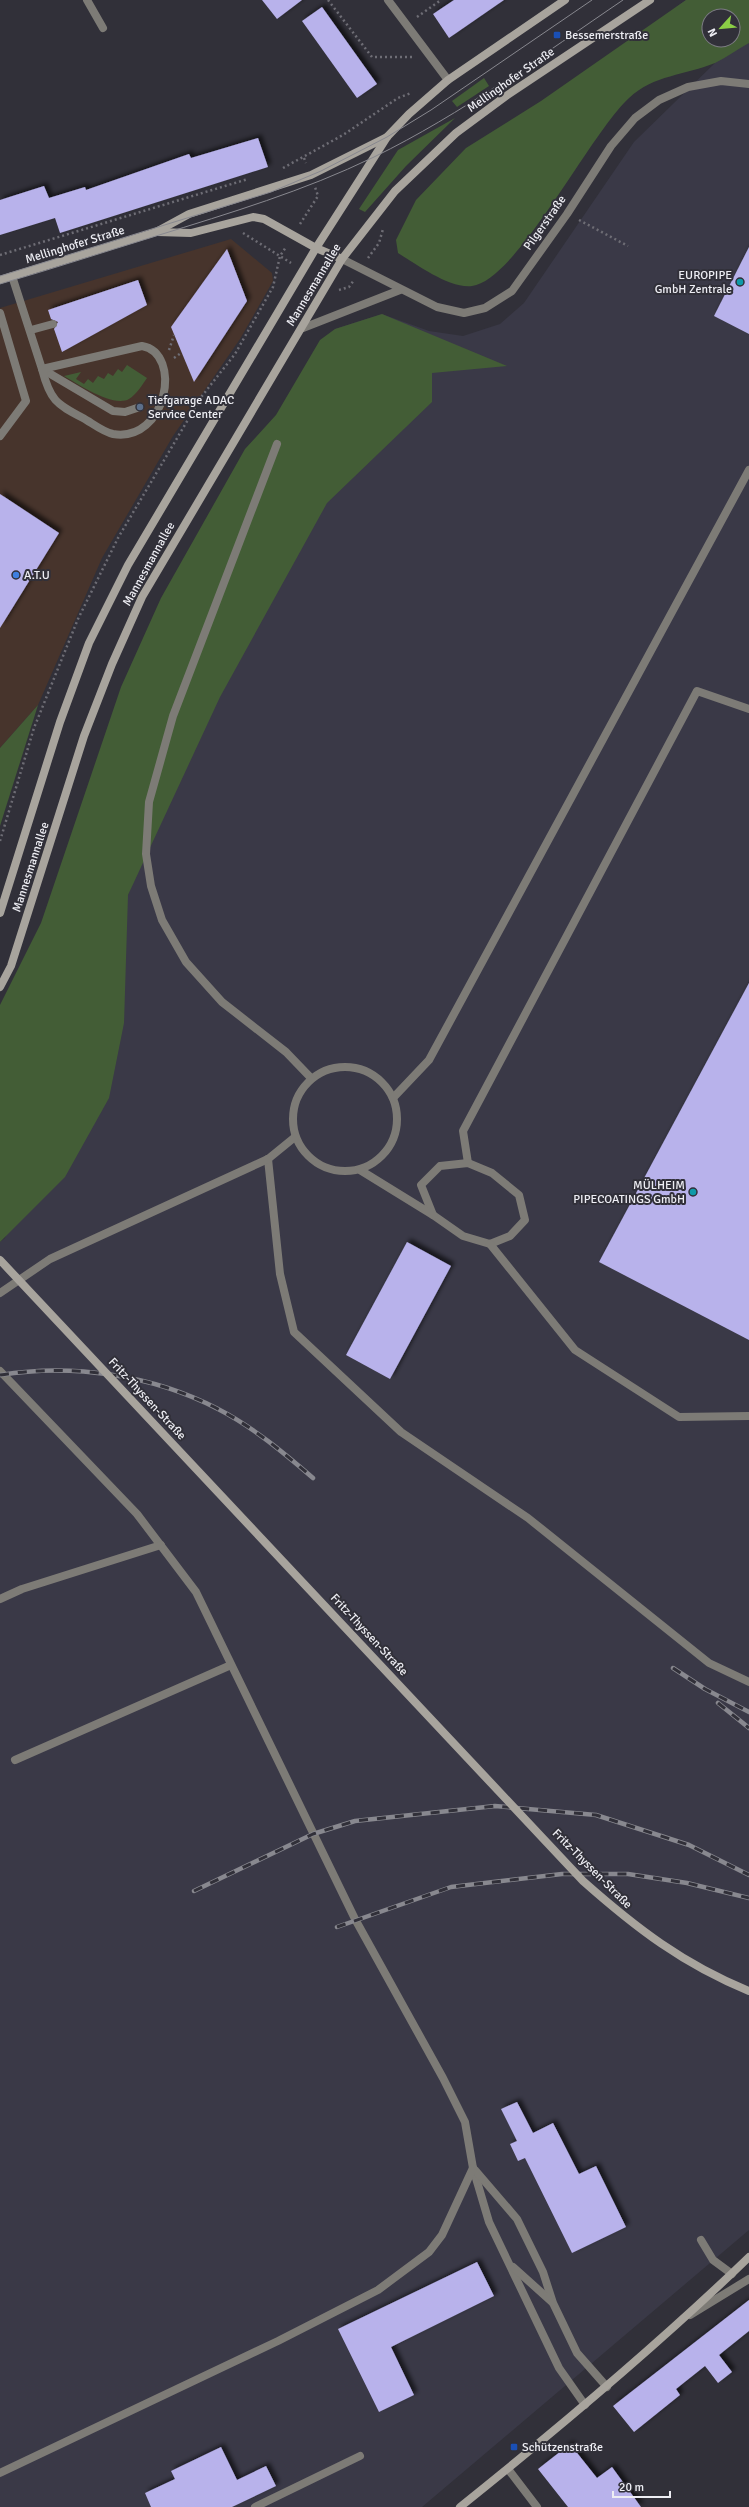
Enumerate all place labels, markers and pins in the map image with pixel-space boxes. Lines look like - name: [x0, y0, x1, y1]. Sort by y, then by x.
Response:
- place label: Bessemerstraße: [565, 28, 648, 43]
- marker: Bessemerstraße: [552, 30, 562, 40]
- place label: EUROPIPE GmbH Zentrale: [655, 268, 732, 297]
- marker: EUROPIPE GmbH Zentrale: [735, 277, 745, 287]
- place label: Tiefgarage ADAC Service Center: [148, 393, 234, 422]
- marker: Tiefgarage ADAC Service Center: [135, 402, 145, 412]
- place label: A.T.U: [24, 568, 50, 583]
- marker: A.T.U: [11, 570, 21, 580]
- place label: MÜLHEIM PIPECOATINGS GmbH: [573, 1178, 685, 1207]
- marker: MÜLHEIM PIPECOATINGS GmbH: [688, 1187, 698, 1197]
- place label: Schützenstraße: [522, 2440, 603, 2455]
- marker: Schützenstraße: [509, 2442, 519, 2452]

